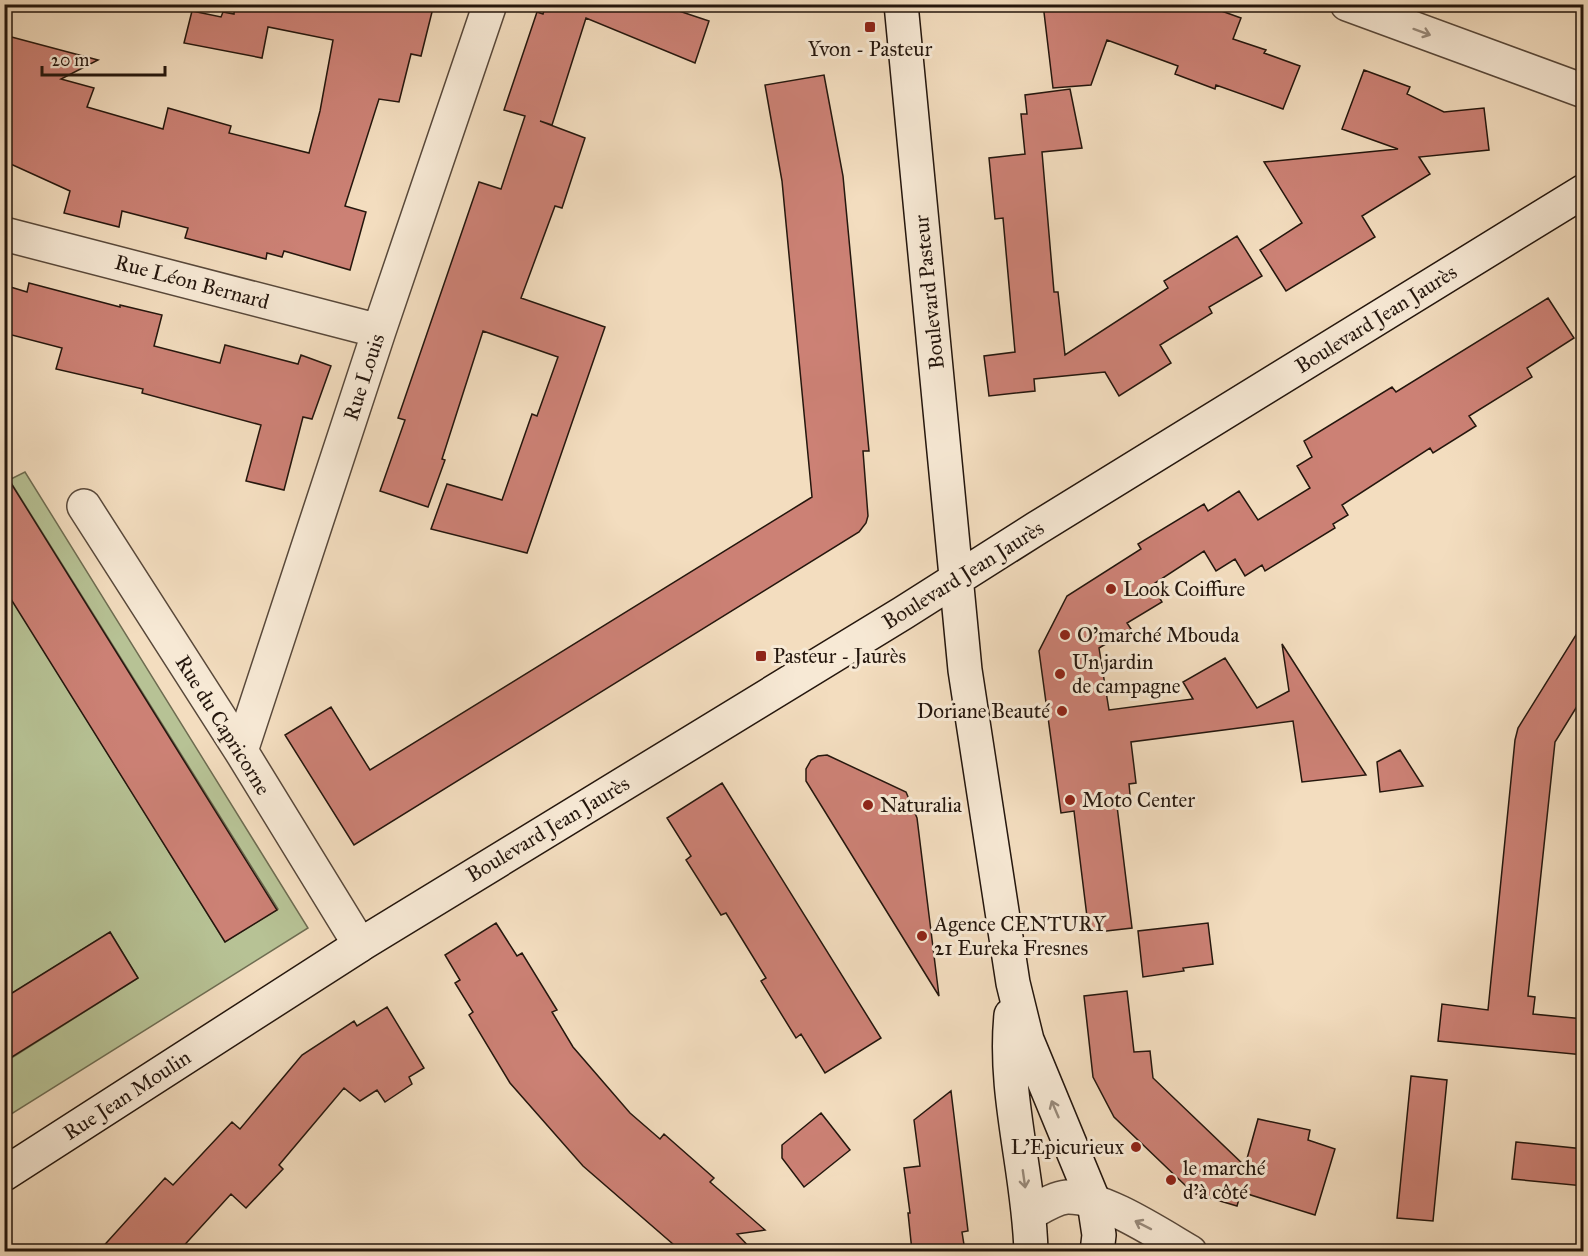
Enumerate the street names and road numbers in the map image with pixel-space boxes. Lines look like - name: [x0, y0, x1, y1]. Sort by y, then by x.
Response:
- street label: Boulevard Pasteur: [908, 213, 950, 371]
- street label: Rue Léon Bernard: [112, 249, 273, 315]
- street label: Boulevard Jean Jaurès: [1290, 259, 1462, 379]
- street label: Rue Louis: [338, 330, 390, 424]
- street label: Boulevard Jean Jaurès: [877, 515, 1049, 635]
- street label: Rue du Capricorne: [170, 650, 277, 800]
- street label: Boulevard Jean Jaurès: [462, 770, 634, 888]
- street label: Rue Jean Moulin: [58, 1044, 196, 1146]

